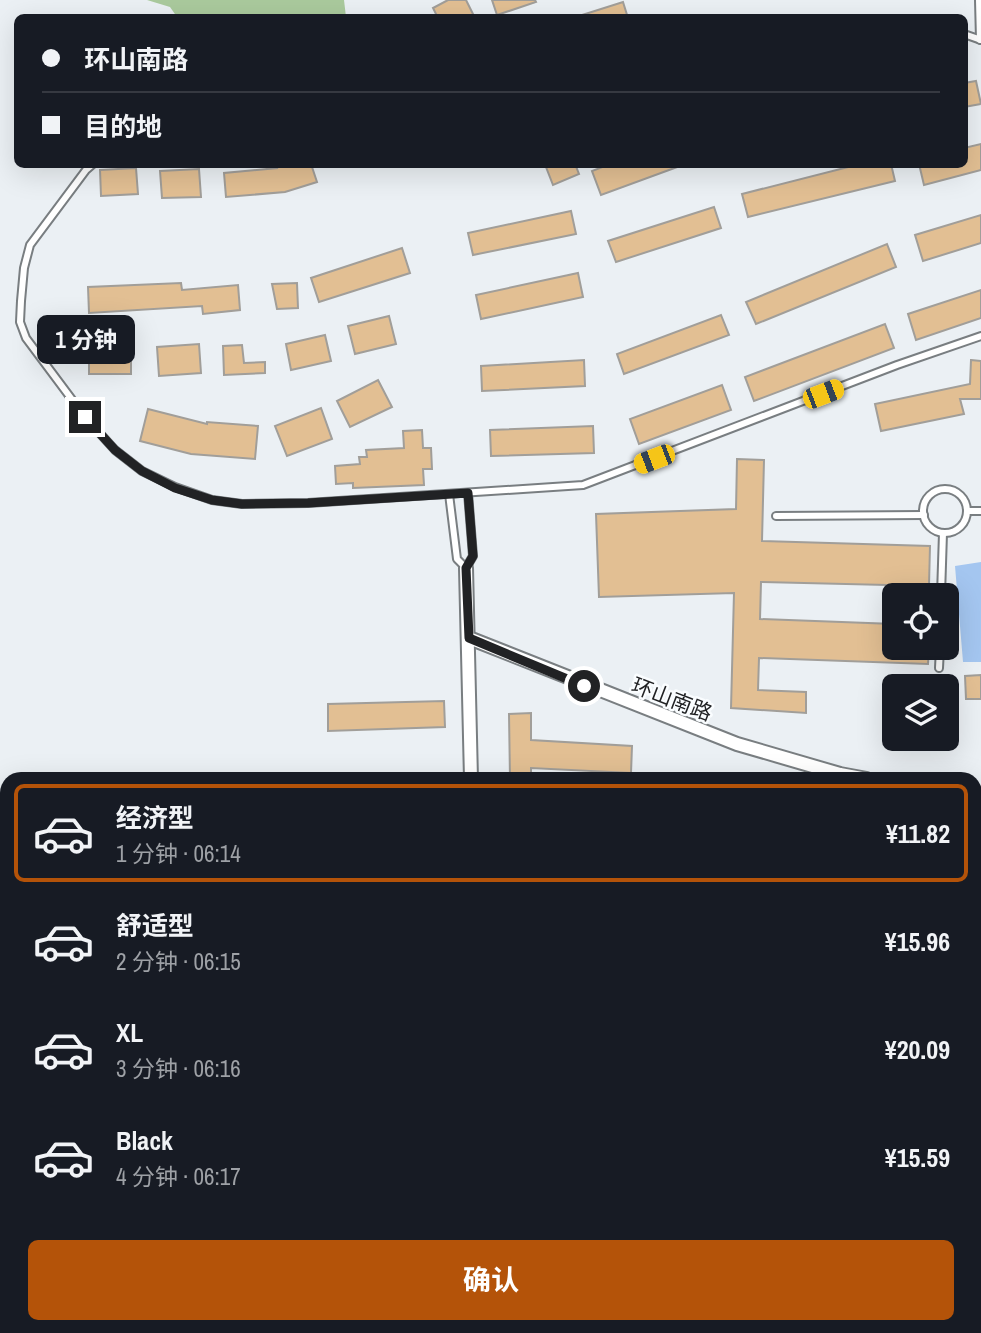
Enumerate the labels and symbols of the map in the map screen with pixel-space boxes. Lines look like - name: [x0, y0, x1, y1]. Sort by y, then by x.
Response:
- callout: 1 分钟: [36, 316, 134, 364]
- car: [800, 377, 847, 411]
- route end: [69, 401, 101, 433]
- car: [631, 442, 678, 476]
- route start: [568, 670, 600, 702]
- street label: 环山南路: [628, 670, 716, 728]

